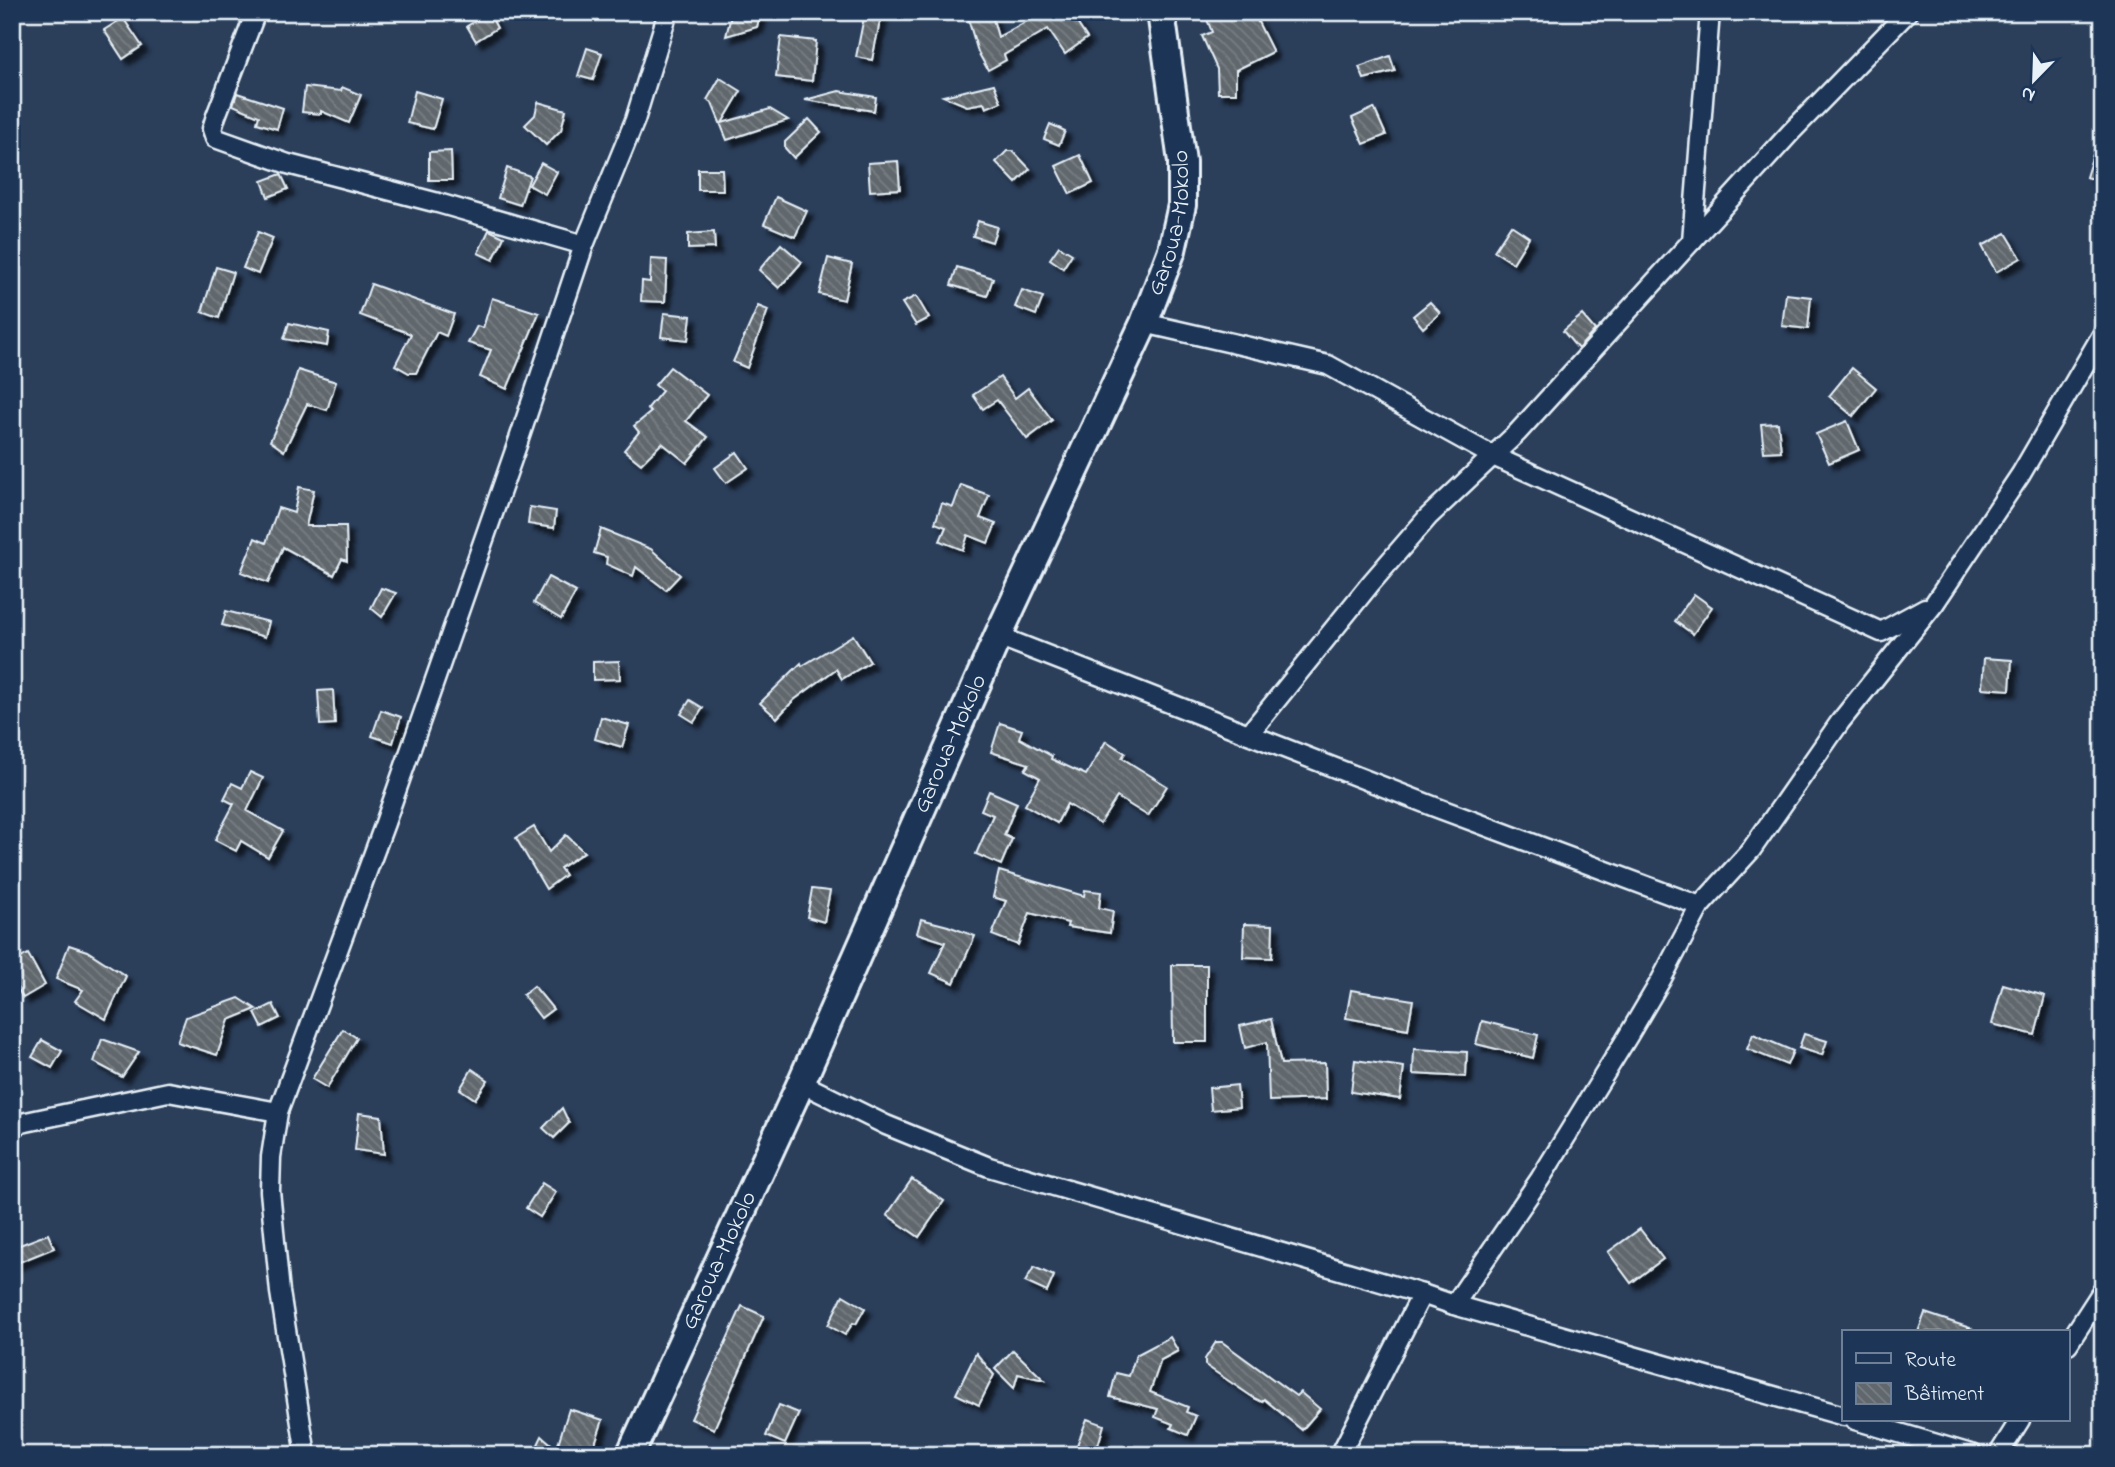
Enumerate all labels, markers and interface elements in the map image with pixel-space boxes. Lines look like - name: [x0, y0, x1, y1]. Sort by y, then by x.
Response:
- north arrow: [2000, 46, 2070, 116]
- text: N: [2017, 78, 2040, 108]
- street label: Garoua-Mokolo: [1139, 148, 1200, 301]
- street label: Garoua-Mokolo: [904, 669, 996, 819]
- street label: Garoua-Mokolo: [672, 1186, 766, 1335]
- legend: [1842, 1330, 2070, 1422]
- text: Route: [1905, 1346, 1957, 1376]
- text: Bâtiment: [1904, 1380, 1984, 1410]

